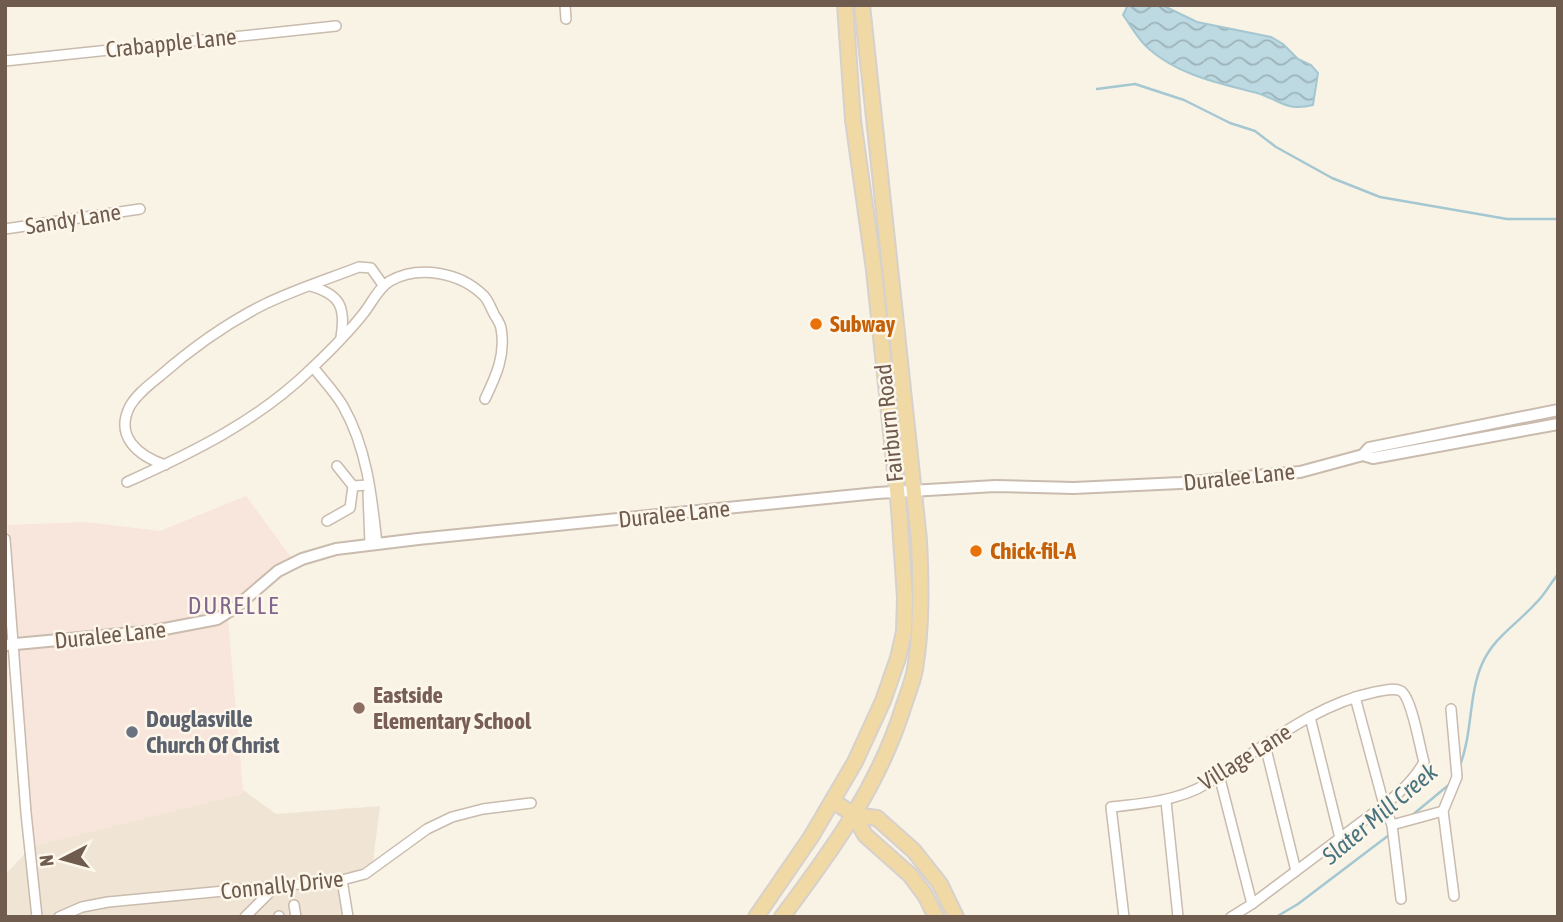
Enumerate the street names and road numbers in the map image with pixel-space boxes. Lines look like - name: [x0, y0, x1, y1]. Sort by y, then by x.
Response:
- street label: Crabapple Lane: [104, 23, 238, 63]
- street label: Sandy Lane: [23, 199, 123, 239]
- street label: Fairburn Road: [870, 363, 908, 483]
- street label: Duralee Lane: [1182, 458, 1296, 496]
- street label: Duralee Lane: [617, 495, 731, 533]
- street label: Duralee Lane: [53, 616, 167, 654]
- street label: Village Lane: [1194, 719, 1296, 795]
- street label: Connally Drive: [219, 866, 345, 904]

